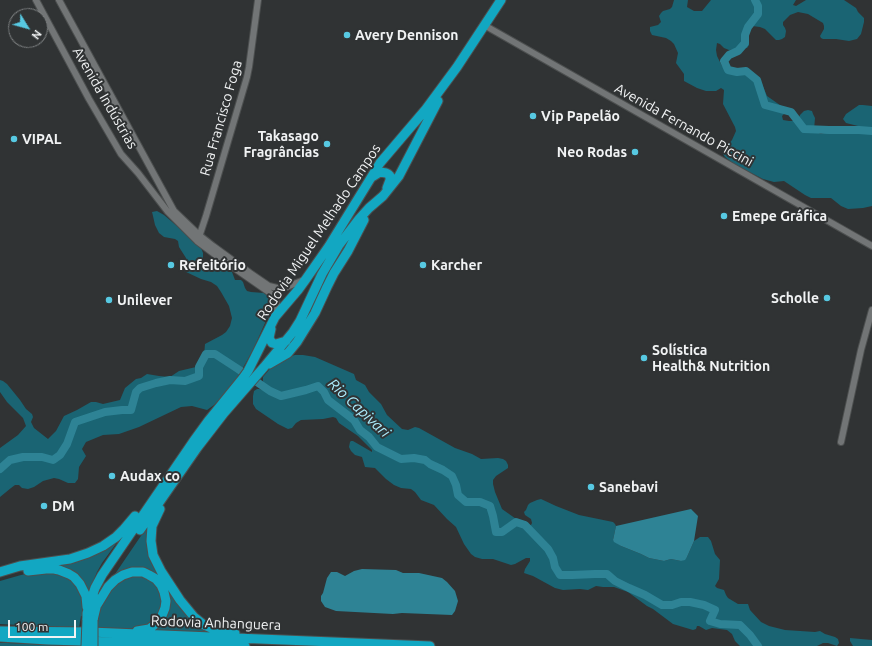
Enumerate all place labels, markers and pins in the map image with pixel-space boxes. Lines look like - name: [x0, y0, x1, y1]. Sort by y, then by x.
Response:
- place label: Avery Dennison: [355, 27, 459, 43]
- marker: Avery Dennison: [342, 30, 352, 40]
- place label: Vip Papelão: [541, 108, 620, 124]
- marker: Vip Papelão: [528, 111, 538, 121]
- place label: Takasago Fragrâncias: [243, 128, 319, 160]
- place label: VIPAL: [22, 131, 62, 147]
- marker: VIPAL: [9, 134, 19, 144]
- marker: Takasago Fragrâncias: [322, 139, 332, 149]
- place label: Neo Rodas: [557, 144, 627, 160]
- marker: Neo Rodas: [630, 147, 640, 157]
- place label: Emepe Gráfica: [732, 208, 827, 224]
- marker: Emepe Gráfica: [719, 211, 729, 221]
- place label: Refeitório: [179, 257, 246, 273]
- place label: Karcher: [431, 257, 482, 273]
- marker: Refeitório: [166, 260, 176, 270]
- marker: Karcher: [418, 260, 428, 270]
- place label: Scholle: [771, 290, 819, 306]
- place label: Unilever: [117, 292, 172, 308]
- marker: Scholle: [822, 293, 832, 303]
- marker: Unilever: [104, 295, 114, 305]
- place label: Solística Health& Nutrition: [652, 342, 770, 374]
- marker: Solística Health& Nutrition: [639, 353, 649, 363]
- place label: Audax co: [120, 468, 180, 484]
- marker: Audax co: [107, 471, 117, 481]
- place label: Sanebavi: [599, 479, 658, 495]
- marker: Sanebavi: [586, 482, 596, 492]
- place label: DM: [52, 498, 75, 514]
- marker: DM: [39, 501, 49, 511]

